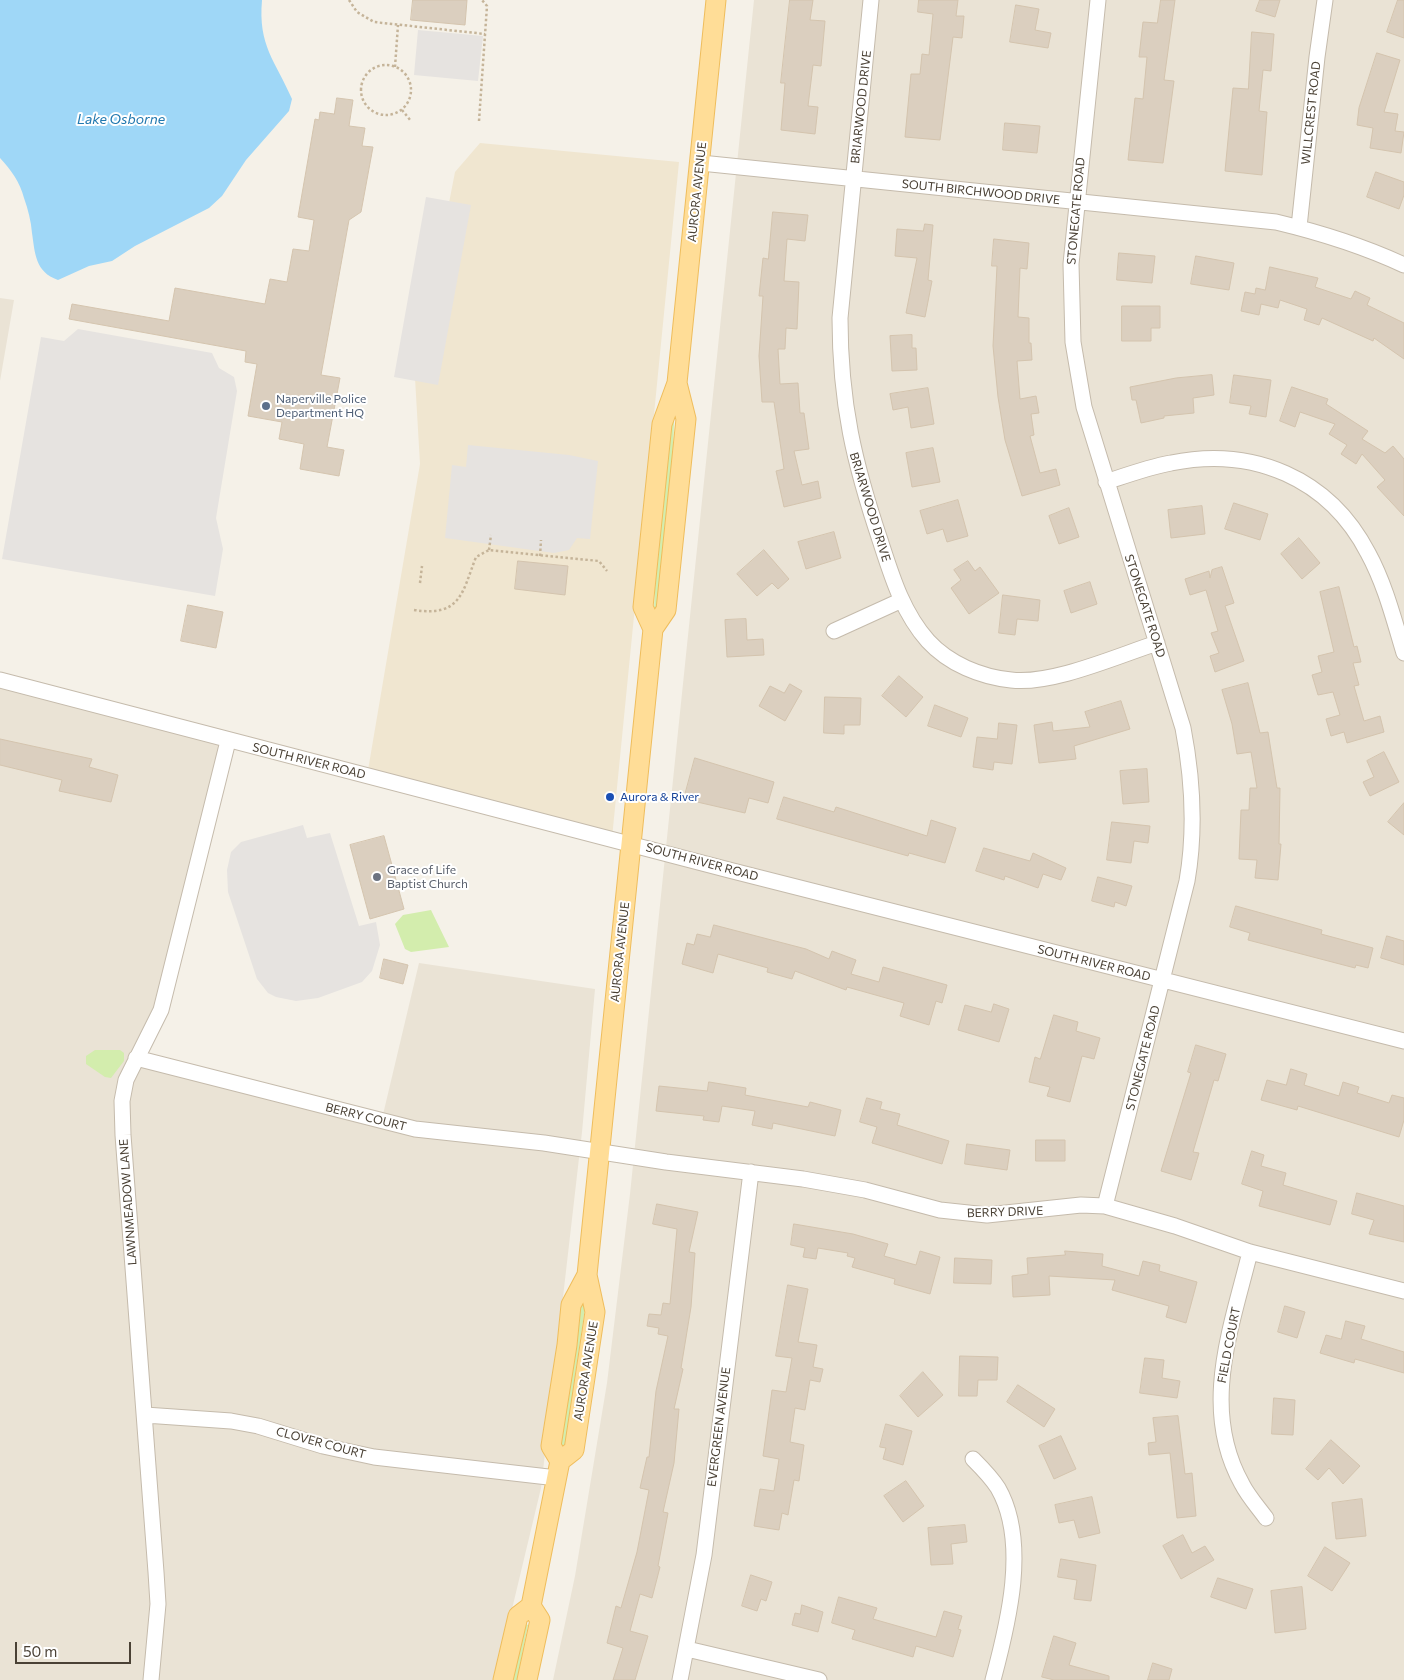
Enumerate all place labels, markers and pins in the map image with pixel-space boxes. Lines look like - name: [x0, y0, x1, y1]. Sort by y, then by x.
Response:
- place label: Naperville Police Department HQ: [276, 392, 366, 420]
- marker: Naperville Police Department HQ: [260, 400, 272, 412]
- place label: Aurora & River: [620, 790, 699, 804]
- marker: Aurora & River: [604, 791, 616, 803]
- place label: Grace of Life Baptist Church: [387, 863, 468, 891]
- marker: Grace of Life Baptist Church: [371, 871, 383, 883]

